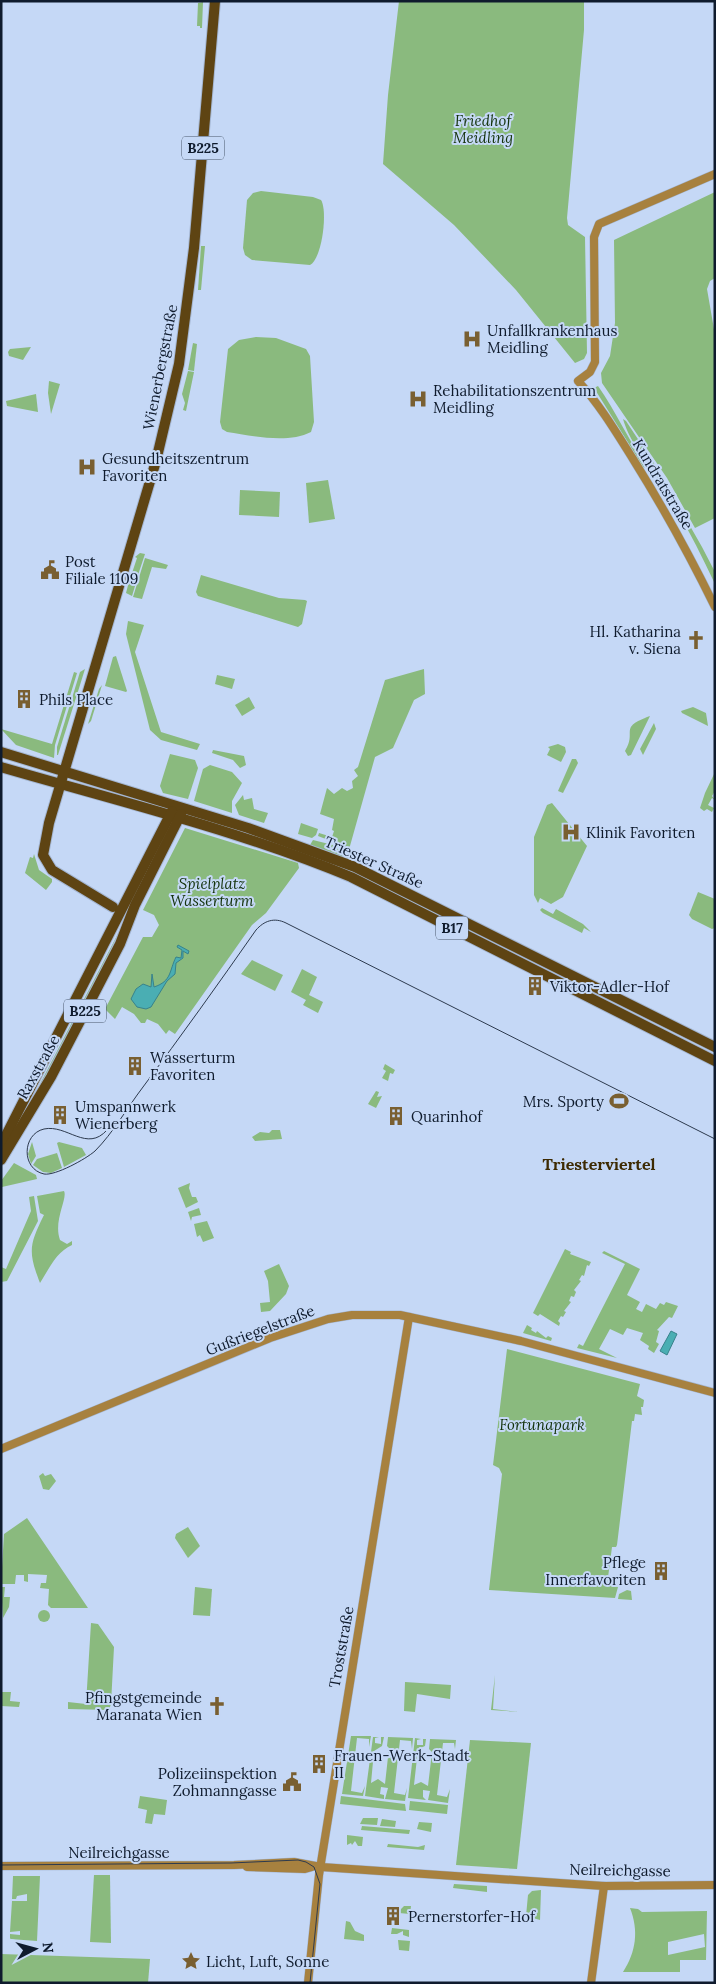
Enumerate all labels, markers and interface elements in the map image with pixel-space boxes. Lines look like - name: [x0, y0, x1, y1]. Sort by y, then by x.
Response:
- park label: Friedhof Meidling: [453, 111, 513, 147]
- road number: B225: [182, 136, 224, 160]
- street label: Wienerbergstraße: [139, 303, 181, 431]
- place label: Unfallkrankenhaus Meidling: [487, 321, 617, 357]
- hospital icon: Unfallkrankenhaus Meidling: [461, 328, 483, 350]
- place label: Rehabilitationszentrum Meidling: [433, 381, 596, 417]
- hospital icon: Rehabilitationszentrum Meidling: [407, 388, 429, 410]
- street label: Kundratstraße: [629, 435, 697, 533]
- place label: Gesundheitszentrum Favoriten: [102, 449, 249, 485]
- hospital icon: Gesundheitszentrum Favoriten: [76, 456, 98, 478]
- place label: Post Filiale 1109: [65, 552, 138, 588]
- public building icon: Post Filiale 1109: [39, 559, 61, 581]
- place label: Hl. Katharina v. Siena: [590, 622, 681, 658]
- church icon: Hl. Katharina v. Siena: [685, 629, 707, 651]
- building icon: Phils Place: [13, 688, 35, 710]
- place label: Phils Place: [39, 690, 113, 709]
- hospital icon: Klinik Favoriten: [560, 821, 582, 843]
- place label: Klinik Favoriten: [586, 823, 695, 842]
- street label: Triester Straße: [322, 832, 426, 892]
- park label: Spielplatz Wasserturm: [170, 874, 254, 910]
- road number: B17: [436, 916, 468, 940]
- building icon: Viktor-Adler-Hof: [524, 975, 546, 997]
- place label: Viktor-Adler-Hof: [549, 977, 670, 996]
- road number: B225: [64, 999, 106, 1022]
- street label: Raxstraße: [13, 1032, 63, 1102]
- place label: Wasserturm Favoriten: [150, 1048, 235, 1084]
- building icon: Wasserturm Favoriten: [124, 1055, 146, 1077]
- sports icon: Mrs. Sporty: [608, 1090, 630, 1112]
- place label: Mrs. Sporty: [523, 1092, 604, 1111]
- place label: Umspannwerk Wienerberg: [75, 1097, 176, 1133]
- building icon: Umspannwerk Wienerberg: [49, 1104, 71, 1126]
- building icon: Quarinhof: [385, 1105, 407, 1127]
- place label: Quarinhof: [411, 1107, 483, 1126]
- district label: Triesterviertel: [542, 1154, 656, 1174]
- street label: Gußriegelstraße: [203, 1301, 317, 1359]
- park label: Fortunapark: [499, 1415, 585, 1434]
- place label: Pflege Innerfavoriten: [545, 1553, 646, 1589]
- building icon: Pflege Innerfavoriten: [650, 1560, 672, 1582]
- street label: Troststraße: [324, 1605, 358, 1689]
- place label: Pfingstgemeinde Maranata Wien: [85, 1688, 202, 1724]
- church icon: Pfingstgemeinde Maranata Wien: [206, 1695, 228, 1717]
- place label: Frauen-Werk-Stadt II: [334, 1746, 470, 1782]
- building icon: Frauen-Werk-Stadt II: [308, 1753, 330, 1775]
- place label: Polizeiinspektion Zohmanngasse: [158, 1764, 277, 1800]
- public building icon: Polizeiinspektion Zohmanngasse: [281, 1771, 303, 1793]
- street label: Neilreichgasse: [68, 1843, 170, 1862]
- street label: Neilreichgasse: [569, 1860, 671, 1880]
- building icon: Pernerstorfer-Hof: [382, 1905, 404, 1927]
- place label: Pernerstorfer-Hof: [408, 1907, 536, 1926]
- north arrow: [10, 1924, 60, 1974]
- text: N: [38, 1941, 57, 1954]
- place icon: Licht, Luft, Sonne: [180, 1950, 202, 1972]
- place label: Licht, Luft, Sonne: [206, 1952, 329, 1971]

